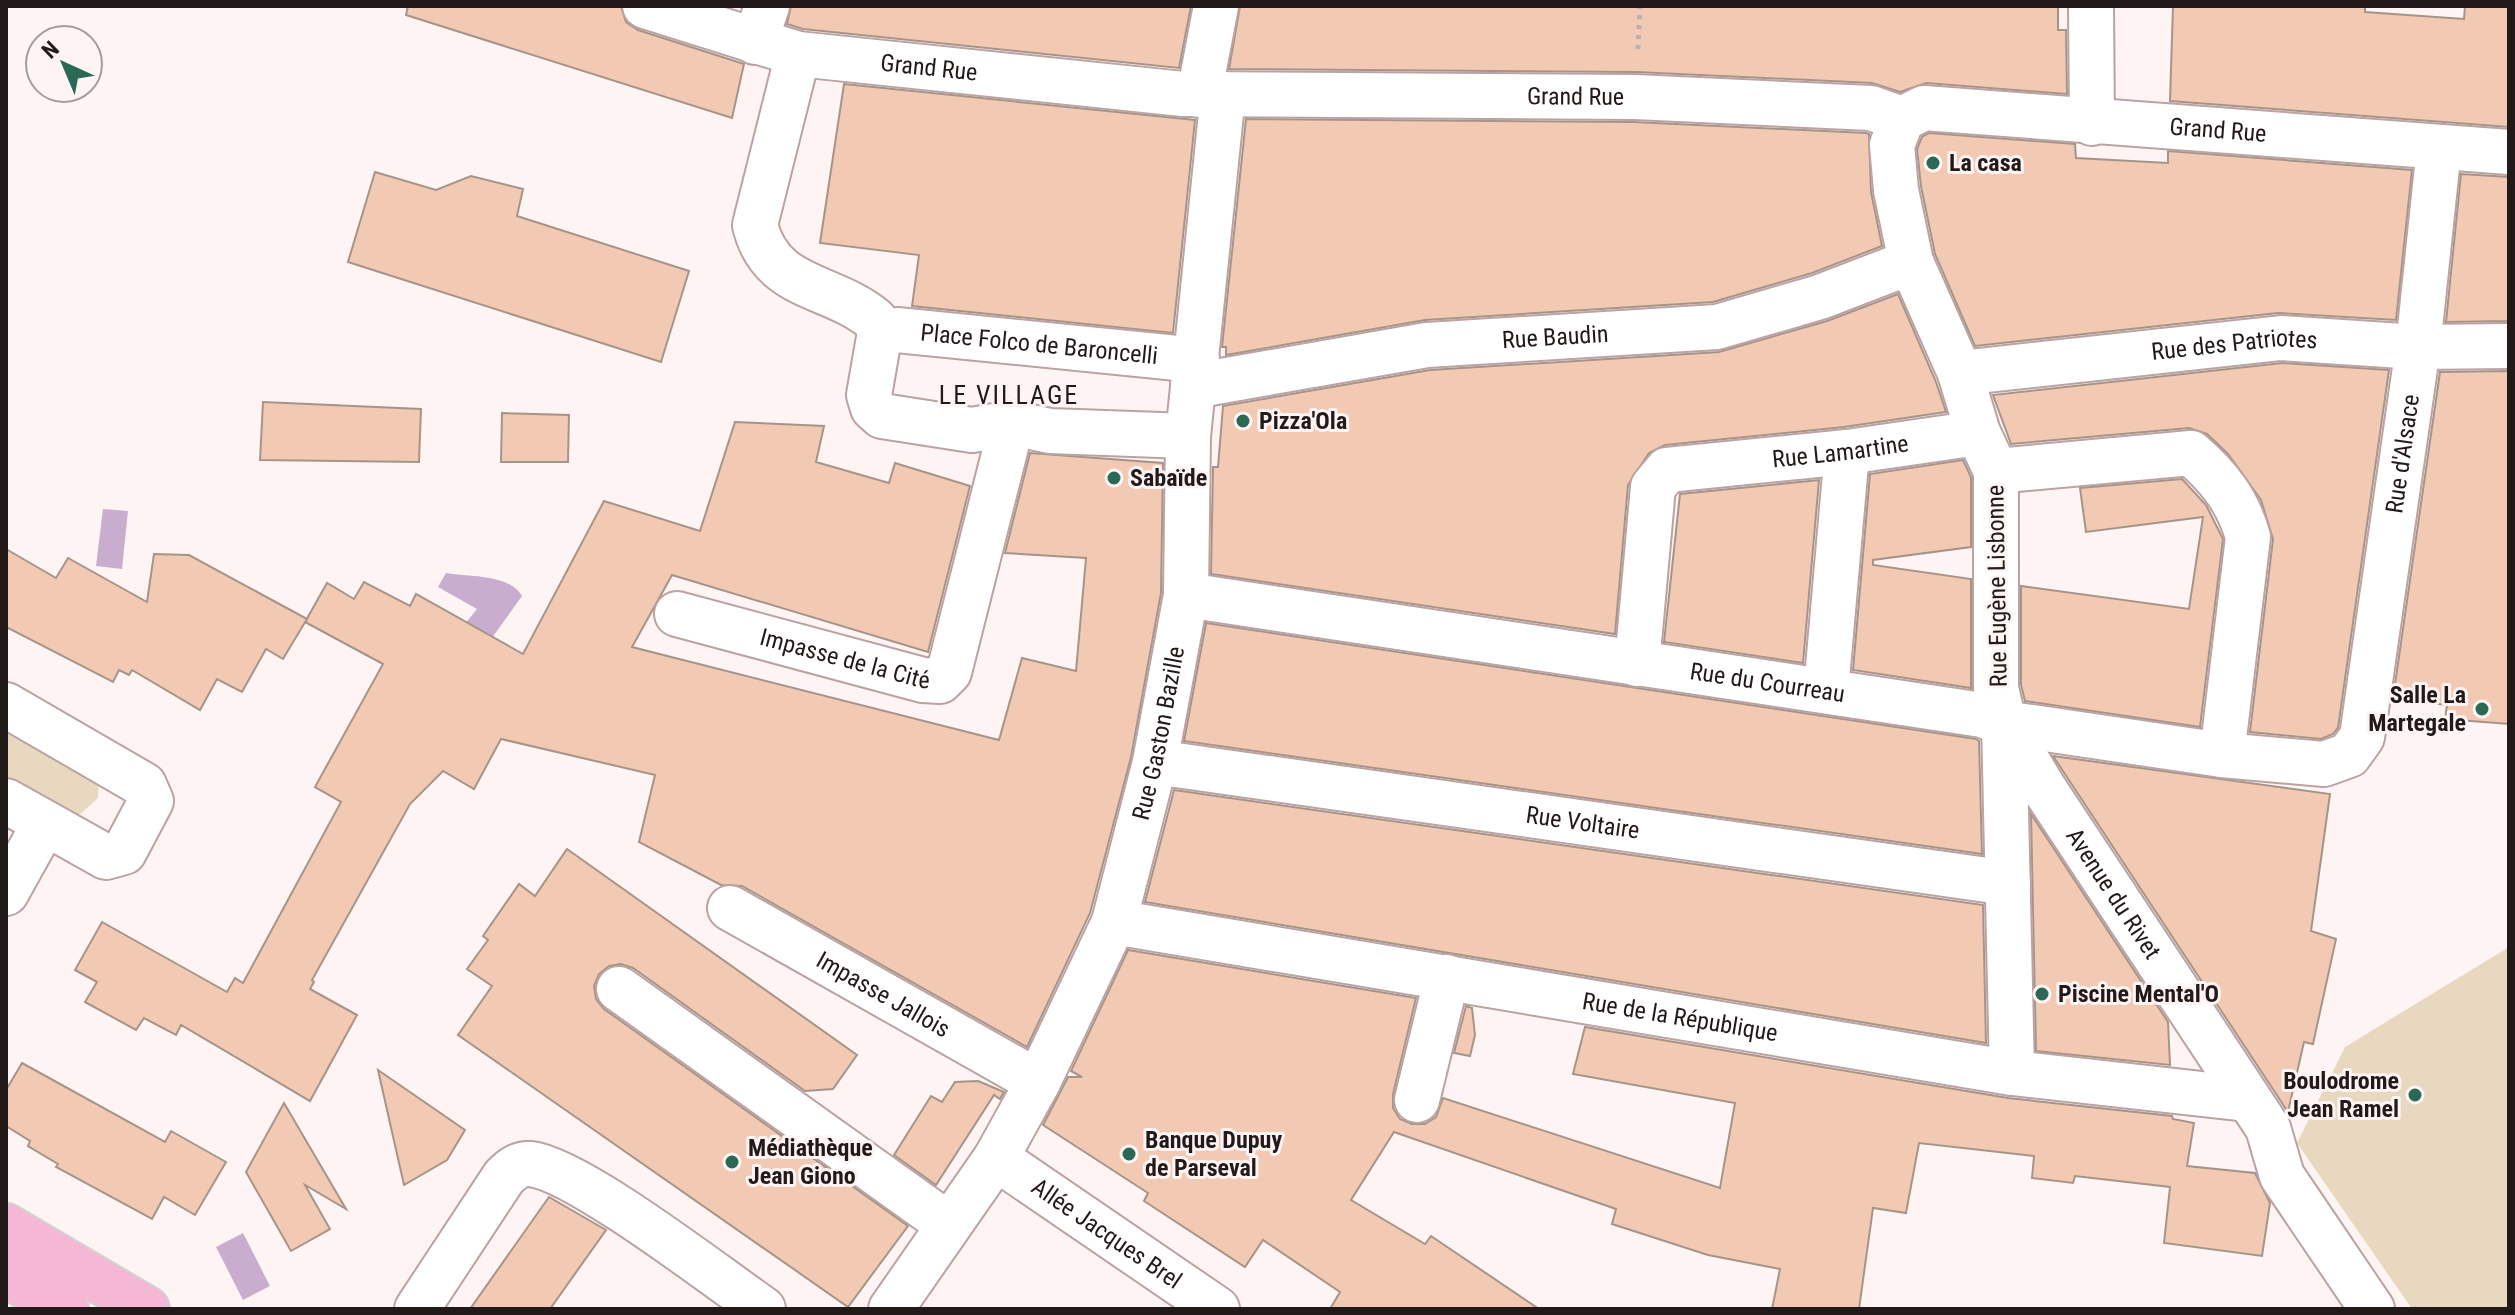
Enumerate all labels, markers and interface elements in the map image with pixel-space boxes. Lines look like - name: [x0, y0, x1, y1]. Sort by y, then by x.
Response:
- north arrow: [24, 24, 104, 104]
- text: N: [37, 36, 64, 64]
- street label: Grand Rue: [879, 49, 979, 87]
- street label: Grand Rue: [1527, 82, 1624, 111]
- street label: Grand Rue: [2168, 113, 2267, 148]
- place label: La casa: [1949, 149, 2022, 177]
- marker: La casa: [1924, 154, 1942, 172]
- street label: Place Folco de Baroncelli: [919, 318, 1159, 370]
- street label: Rue Baudin: [1501, 320, 1609, 354]
- street label: Rue des Patriotes: [2150, 324, 2318, 366]
- district label: LE VILLAGE: [939, 380, 1079, 410]
- street label: Rue d'Alsace: [2380, 392, 2425, 515]
- place label: Pizza'Ola: [1259, 407, 1347, 435]
- marker: Pizza'Ola: [1234, 412, 1252, 430]
- street label: Rue Lamartine: [1771, 429, 1910, 473]
- place label: Sabaïde: [1130, 464, 1207, 492]
- marker: Sabaïde: [1105, 469, 1123, 487]
- street label: Rue Eugène Lisbonne: [1981, 485, 2013, 687]
- street label: Impasse de la Cité: [757, 623, 931, 694]
- street label: Rue Gaston Bazille: [1127, 644, 1190, 823]
- street label: Rue du Courreau: [1688, 657, 1847, 708]
- place label: Salle La Martegale: [2368, 681, 2466, 737]
- marker: Salle La Martegale: [2473, 700, 2491, 718]
- street label: Rue Voltaire: [1524, 801, 1641, 845]
- street label: Avenue du Rivet: [2060, 823, 2166, 964]
- street label: Impasse Jallois: [812, 946, 955, 1043]
- place label: Piscine Mental'O: [2058, 980, 2219, 1008]
- marker: Piscine Mental'O: [2033, 985, 2051, 1003]
- street label: Rue de la République: [1580, 987, 1780, 1047]
- place label: Boulodrome Jean Ramel: [2283, 1067, 2399, 1123]
- marker: Boulodrome Jean Ramel: [2406, 1086, 2424, 1104]
- place label: Banque Dupuy de Parseval: [1145, 1126, 1282, 1182]
- place label: Médiathèque Jean Giono: [748, 1134, 873, 1190]
- marker: Banque Dupuy de Parseval: [1120, 1145, 1138, 1163]
- marker: Médiathèque Jean Giono: [723, 1153, 741, 1171]
- street label: Allée Jacques Brel: [1026, 1173, 1187, 1295]

